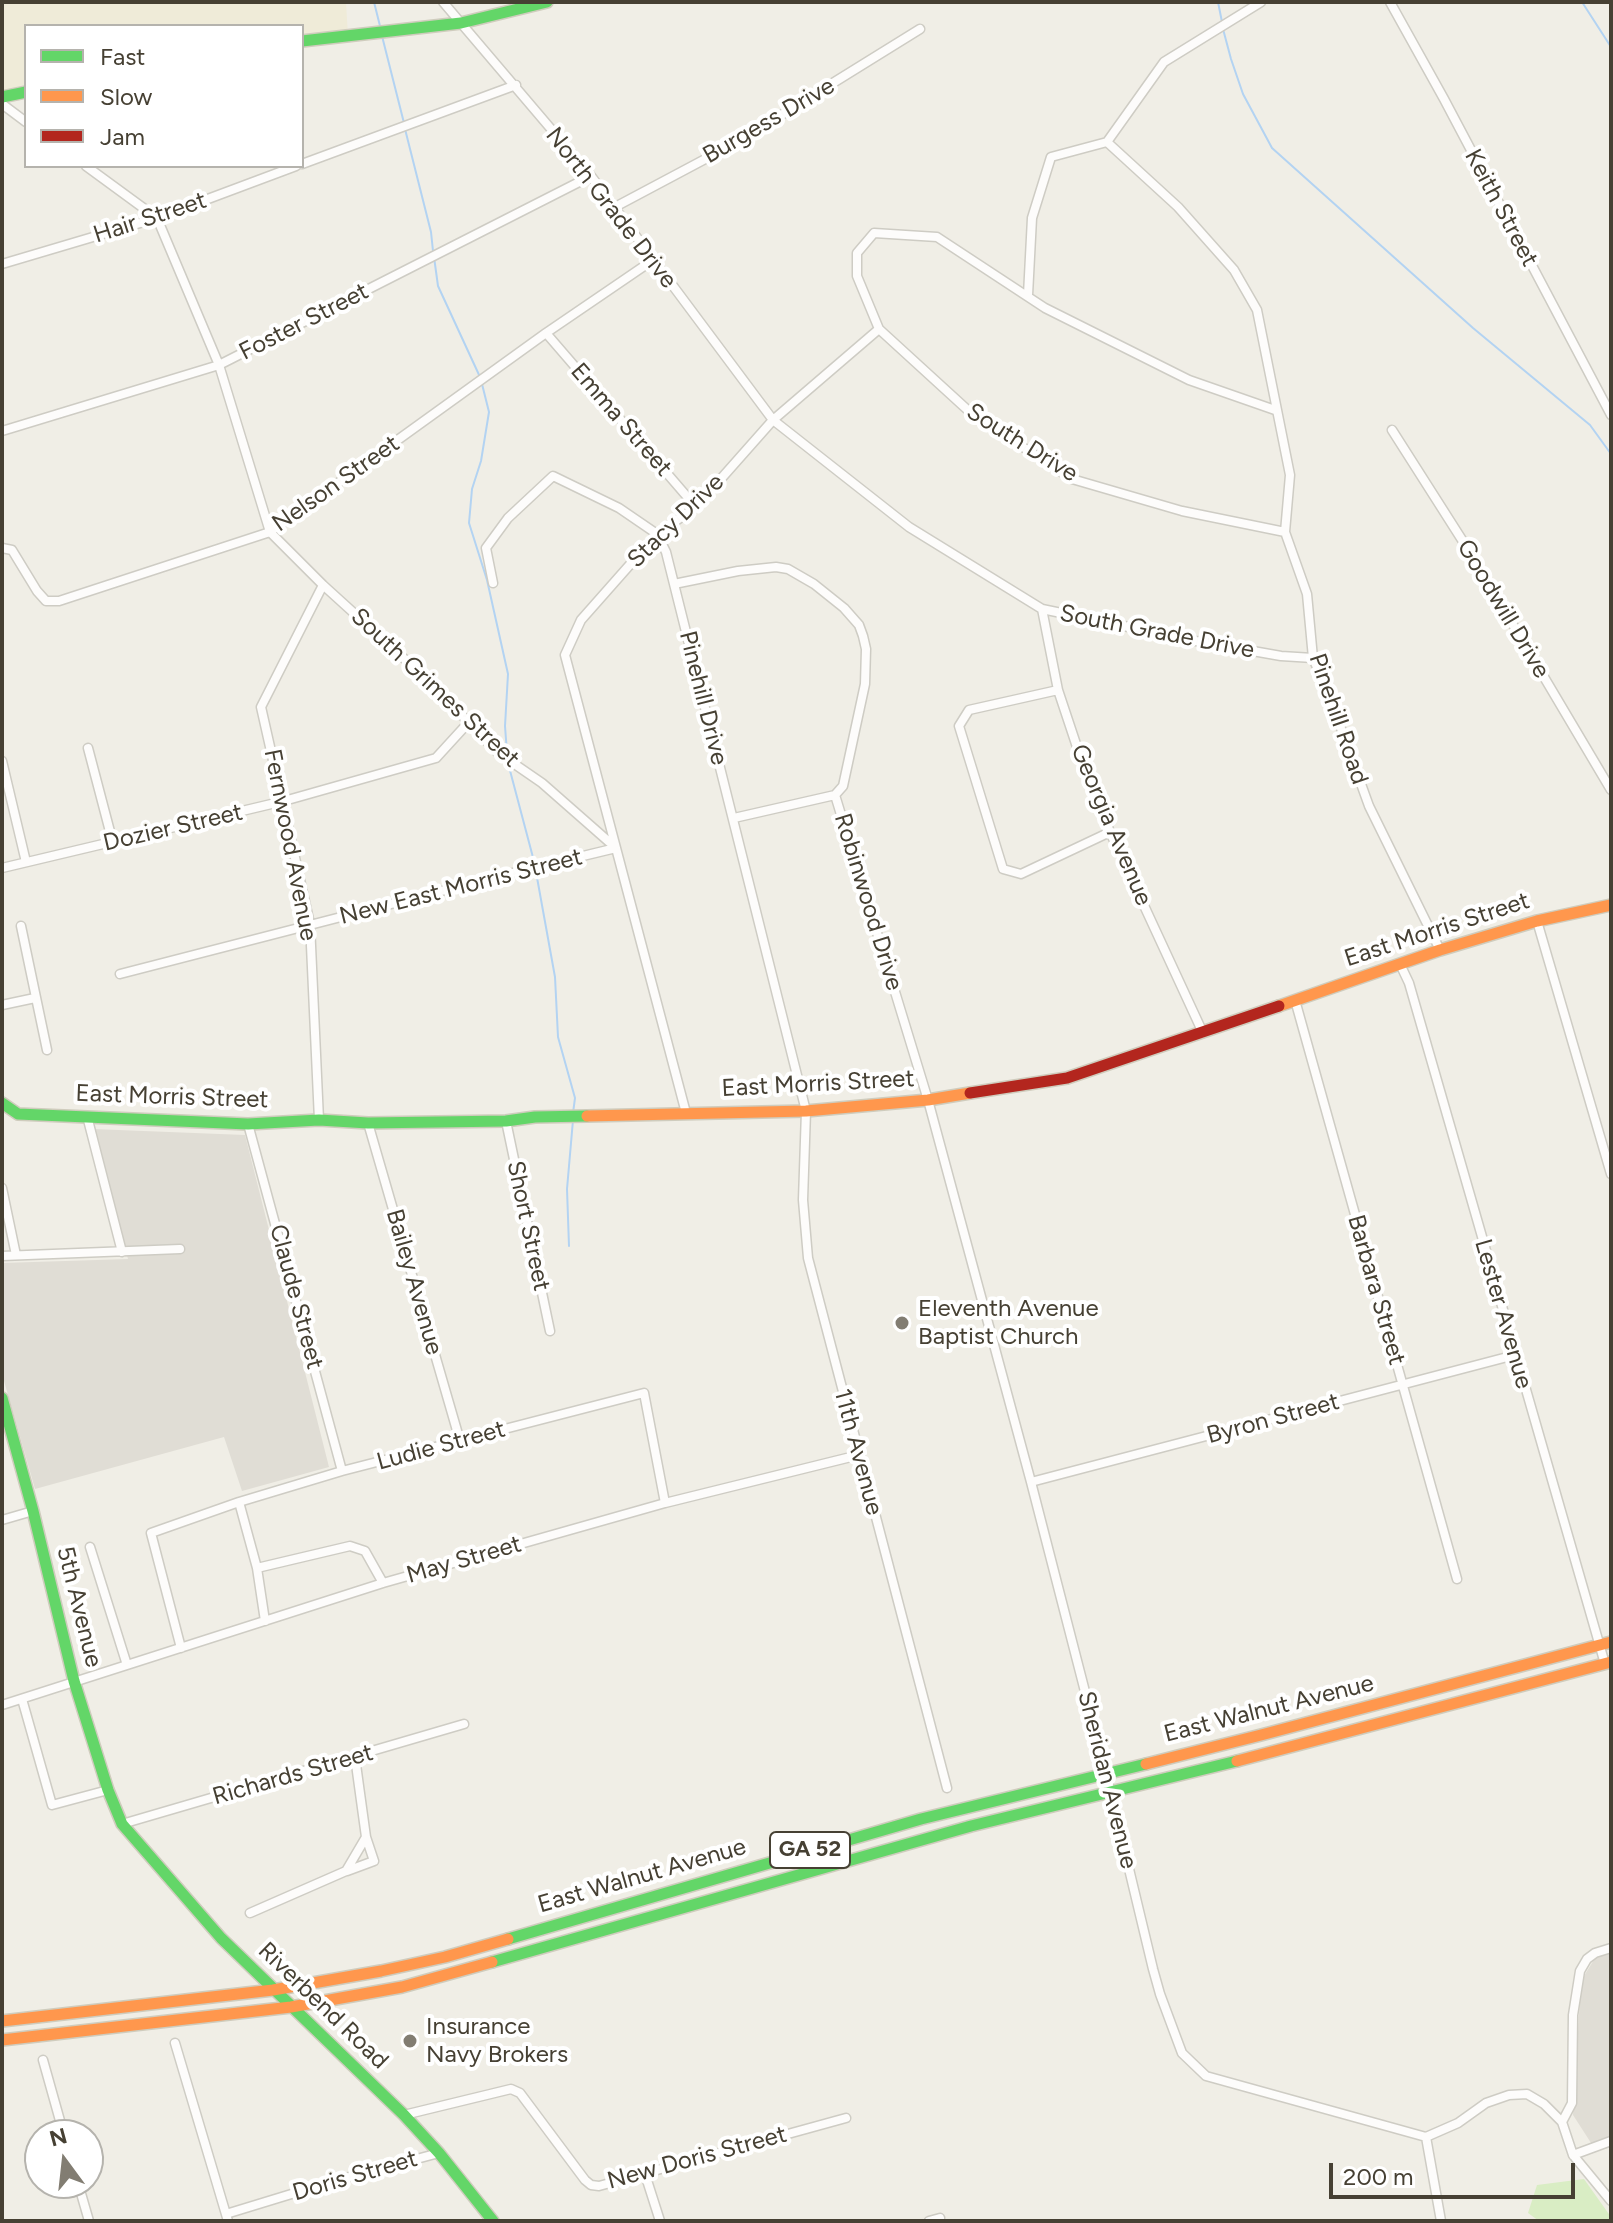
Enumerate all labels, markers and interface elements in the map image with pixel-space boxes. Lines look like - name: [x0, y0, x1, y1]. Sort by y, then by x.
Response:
- legend: [24, 24, 304, 168]
- text: Fast: [100, 42, 145, 71]
- street label: Burgess Drive: [698, 72, 840, 170]
- text: Slow: [100, 82, 152, 111]
- text: Jam: [100, 122, 145, 151]
- street label: North Grade Drive: [539, 122, 683, 294]
- street label: Keith Street: [1458, 144, 1544, 272]
- street label: Hair Street: [90, 186, 210, 250]
- street label: Foster Street: [234, 277, 374, 367]
- street label: Emma Street: [564, 358, 678, 482]
- street label: South Drive: [961, 397, 1083, 489]
- street label: Nelson Street: [267, 430, 405, 538]
- street label: Stacy Drive: [622, 468, 730, 574]
- street label: Goodwill Drive: [1450, 535, 1556, 683]
- street label: South Grade Drive: [1057, 599, 1257, 665]
- street label: South Grimes Street: [345, 602, 525, 774]
- street label: Pinehill Drive: [672, 628, 734, 768]
- street label: Pinehill Road: [1302, 650, 1374, 788]
- street label: Georgia Avenue: [1064, 740, 1158, 910]
- street label: Fernwood Avenue: [257, 747, 323, 943]
- street label: Dozier Street: [101, 798, 245, 858]
- street label: Robinwood Drive: [827, 810, 909, 994]
- street label: New East Morris Street: [337, 843, 585, 931]
- street label: East Morris Street: [1341, 886, 1533, 974]
- street label: East Morris Street: [721, 1065, 915, 1103]
- street label: East Morris Street: [75, 1079, 269, 1115]
- street label: Short Street: [500, 1158, 556, 1294]
- street label: Bailey Avenue: [379, 1206, 449, 1358]
- street label: Barbara Street: [1341, 1212, 1411, 1368]
- street label: Claude Street: [263, 1222, 329, 1372]
- street label: Lester Avenue: [1468, 1236, 1538, 1392]
- place label: Eleventh Avenue Baptist Church: [918, 1295, 1099, 1351]
- marker: Eleventh Avenue Baptist Church: [893, 1314, 911, 1332]
- street label: 11th Avenue: [827, 1386, 889, 1518]
- street label: Byron Street: [1204, 1388, 1342, 1450]
- street label: Ludie Street: [374, 1415, 508, 1477]
- street label: May Street: [403, 1530, 525, 1590]
- street label: 5th Avenue: [50, 1544, 108, 1670]
- street label: East Walnut Avenue: [1161, 1669, 1377, 1749]
- street label: Sheridan Avenue: [1071, 1688, 1143, 1872]
- street label: Richards Street: [209, 1738, 377, 1812]
- road number: GA 52: [770, 1832, 850, 1868]
- street label: East Walnut Avenue: [535, 1833, 749, 1919]
- street label: Riverbend Road: [252, 1937, 394, 2075]
- place label: Insurance Navy Brokers: [426, 2013, 568, 2069]
- marker: Insurance Navy Brokers: [401, 2032, 419, 2050]
- north arrow: [24, 2119, 104, 2199]
- street label: New Doris Street: [604, 2120, 790, 2196]
- text: N: [46, 2122, 70, 2153]
- street label: Doris Street: [289, 2144, 421, 2208]
- scale bar: [1333, 2147, 1579, 2197]
- text: 200 m: [1343, 2162, 1414, 2191]

